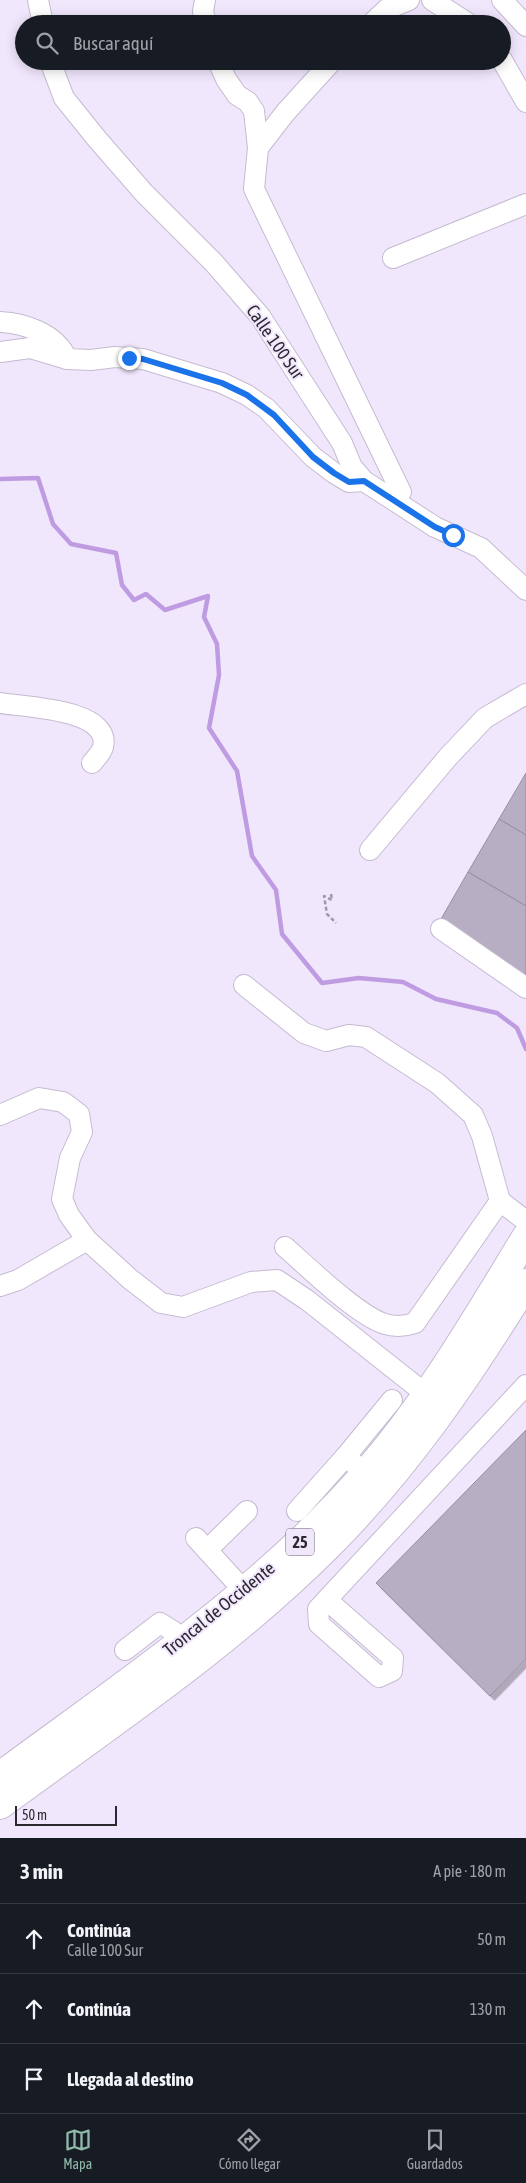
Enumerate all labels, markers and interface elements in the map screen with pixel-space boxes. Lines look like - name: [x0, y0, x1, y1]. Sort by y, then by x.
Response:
- search box: [15, 15, 511, 70]
- icon: search: [33, 29, 61, 57]
- text: Buscar aquí: [73, 32, 153, 54]
- street label: Calle 100 Sur: [242, 301, 309, 383]
- route end: [118, 347, 141, 370]
- route start: [442, 524, 465, 547]
- road number: 25: [286, 1528, 314, 1555]
- street label: Troncal de Occidente: [159, 1557, 279, 1660]
- scale bar: [15, 1803, 118, 1826]
- text: 50 m: [22, 1807, 47, 1823]
- text: 3 min: [20, 1859, 63, 1883]
- text: A pie · 180 m: [433, 1862, 506, 1880]
- text: Continúa: [67, 1919, 131, 1941]
- icon: ahead: [20, 1925, 48, 1953]
- text: 50 m: [477, 1930, 506, 1948]
- text: Calle 100 Sur: [67, 1941, 143, 1959]
- icon: ahead: [20, 1995, 48, 2023]
- text: Continúa: [67, 1998, 131, 2020]
- text: 130 m: [470, 2000, 506, 2018]
- icon: arrive: [20, 2065, 48, 2093]
- text: Llegada al destino: [67, 2068, 194, 2090]
- tab: Mapa: [63, 2126, 92, 2172]
- tab: Cómo llegar: [219, 2126, 280, 2172]
- tab: Guardados: [407, 2126, 463, 2172]

